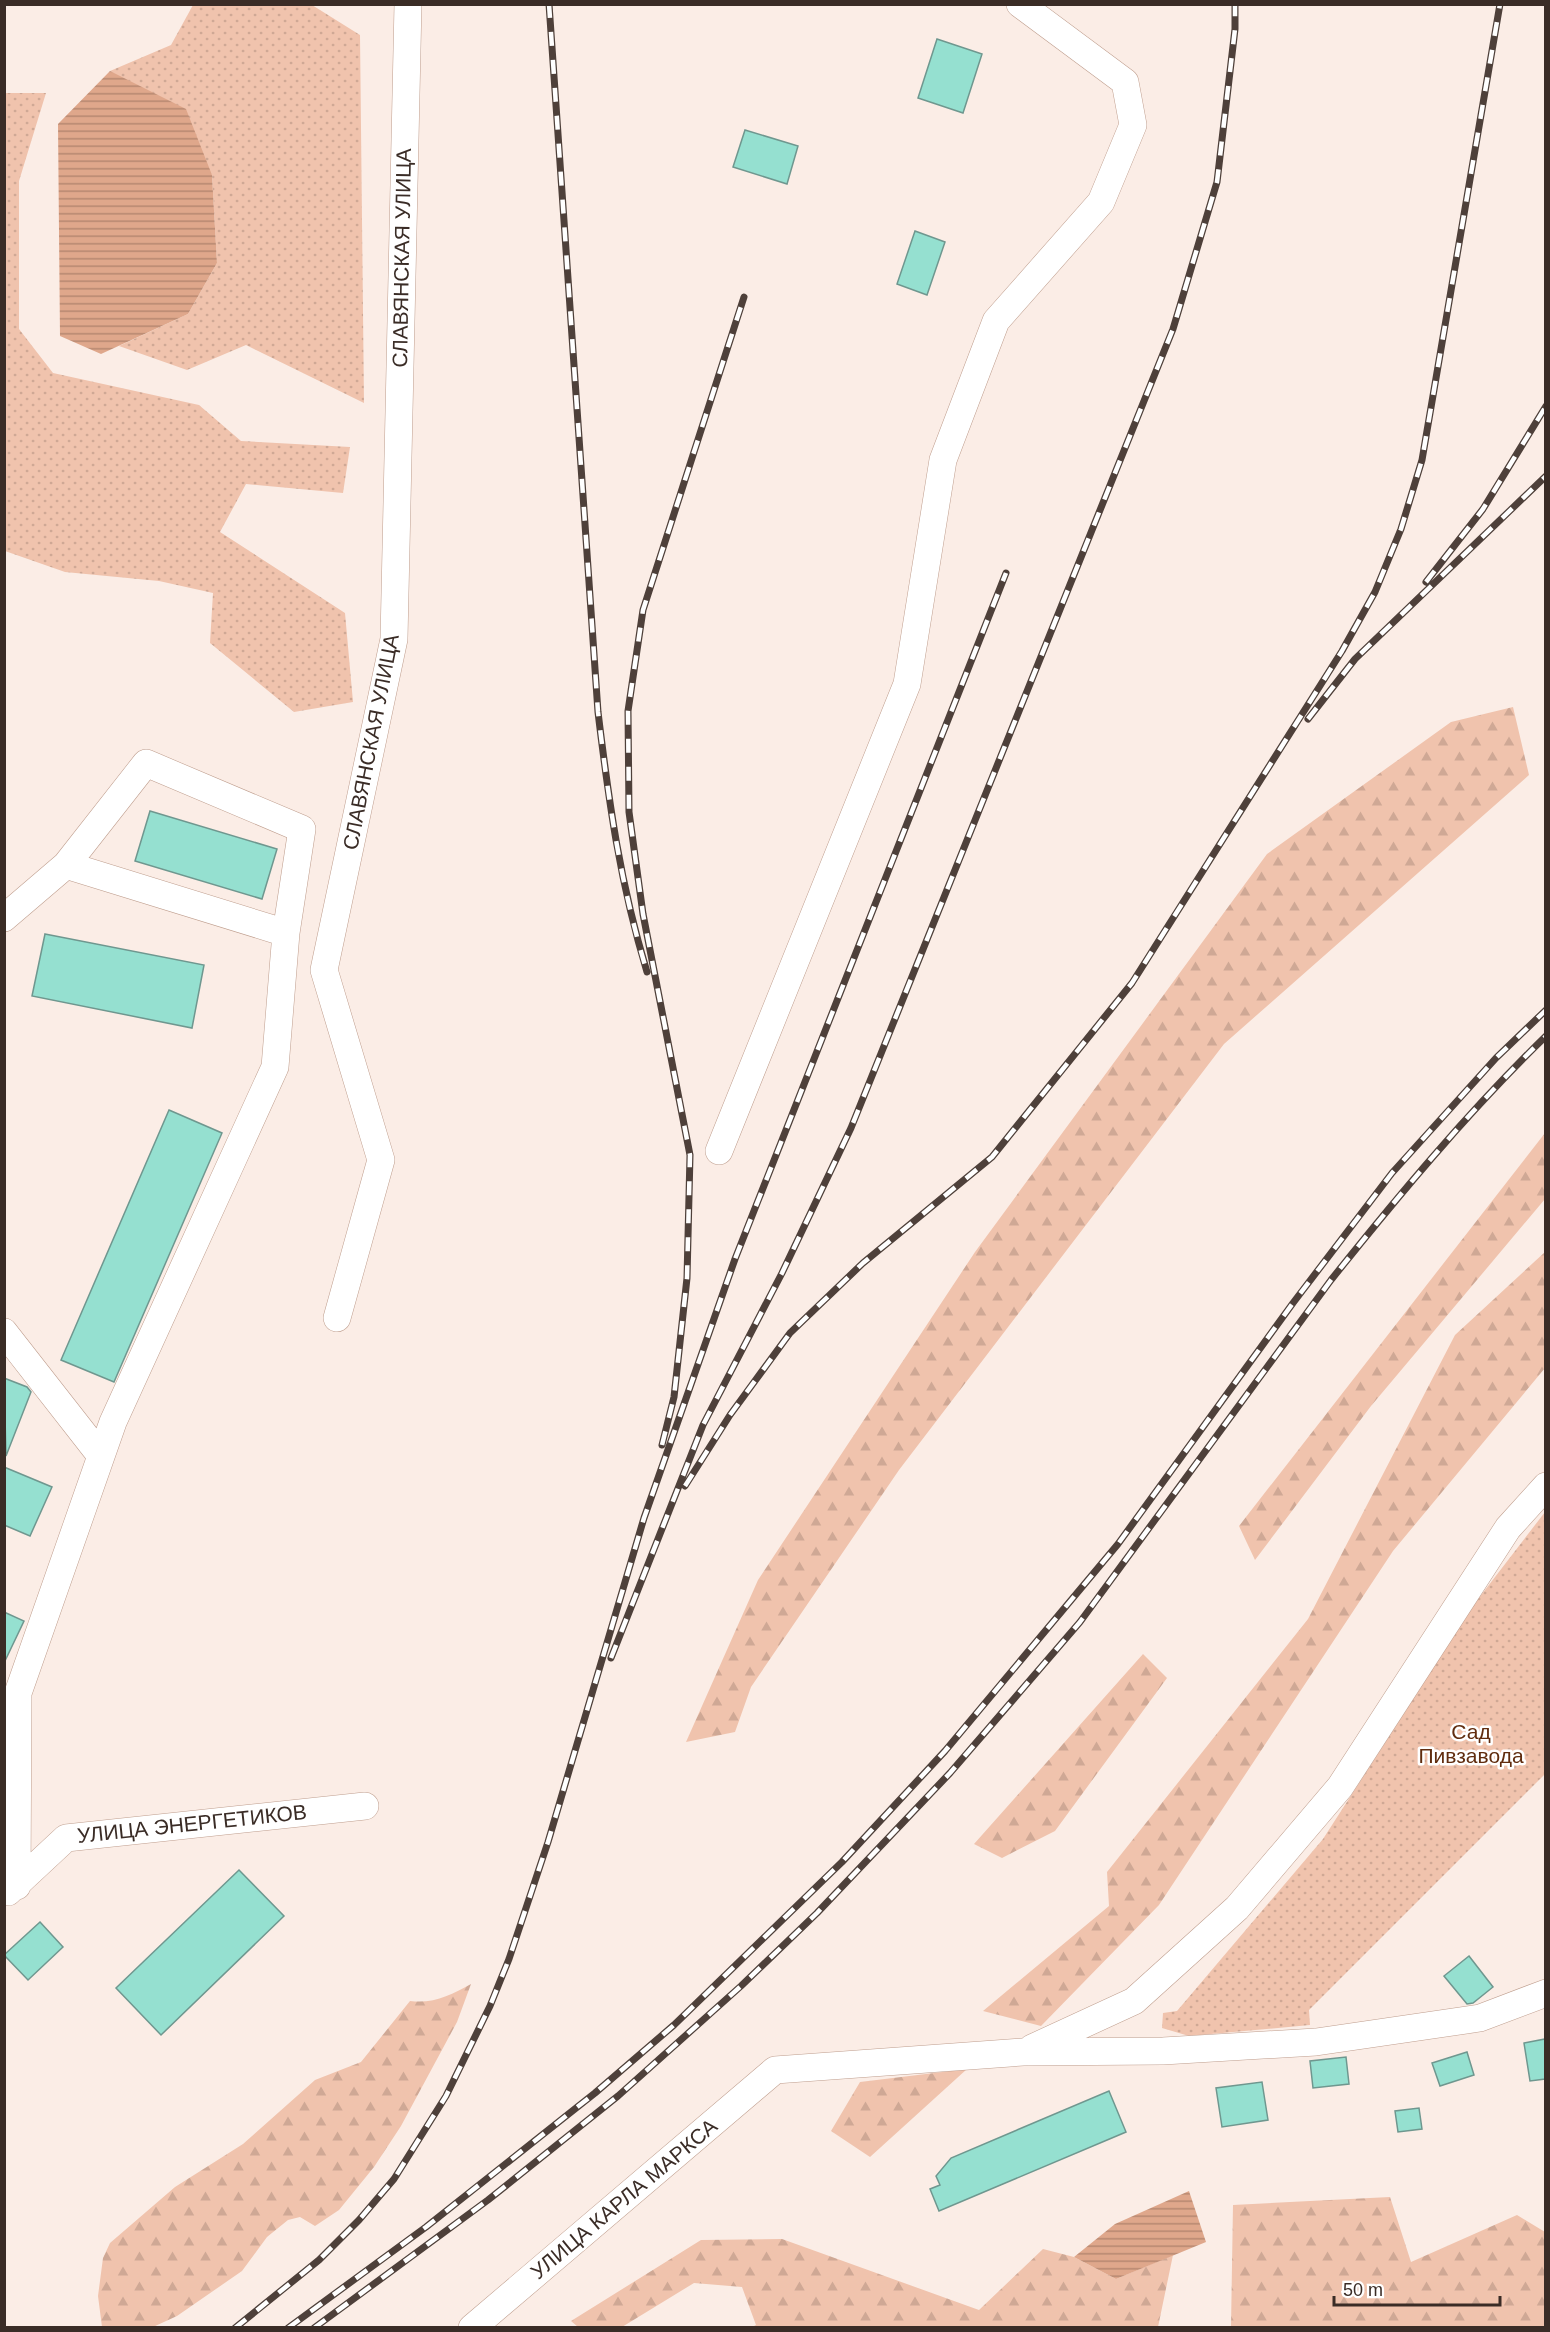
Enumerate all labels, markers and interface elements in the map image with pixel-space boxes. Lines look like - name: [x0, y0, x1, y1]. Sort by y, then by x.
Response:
- street label: СЛАВЯНСКАЯ УЛИЦА: [388, 148, 415, 368]
- street label: СЛАВЯНСКАЯ УЛИЦА: [338, 632, 403, 852]
- park label: Сад Пивзавода: [1418, 1720, 1524, 1767]
- street label: УЛИЦА ЭНЕРГЕТИКОВ: [76, 1800, 308, 1847]
- street label: УЛИЦА КАРЛА МАРКСА: [526, 2114, 721, 2283]
- scale bar: [1334, 2269, 1500, 2307]
- text: 50 m: [1343, 2280, 1383, 2300]

